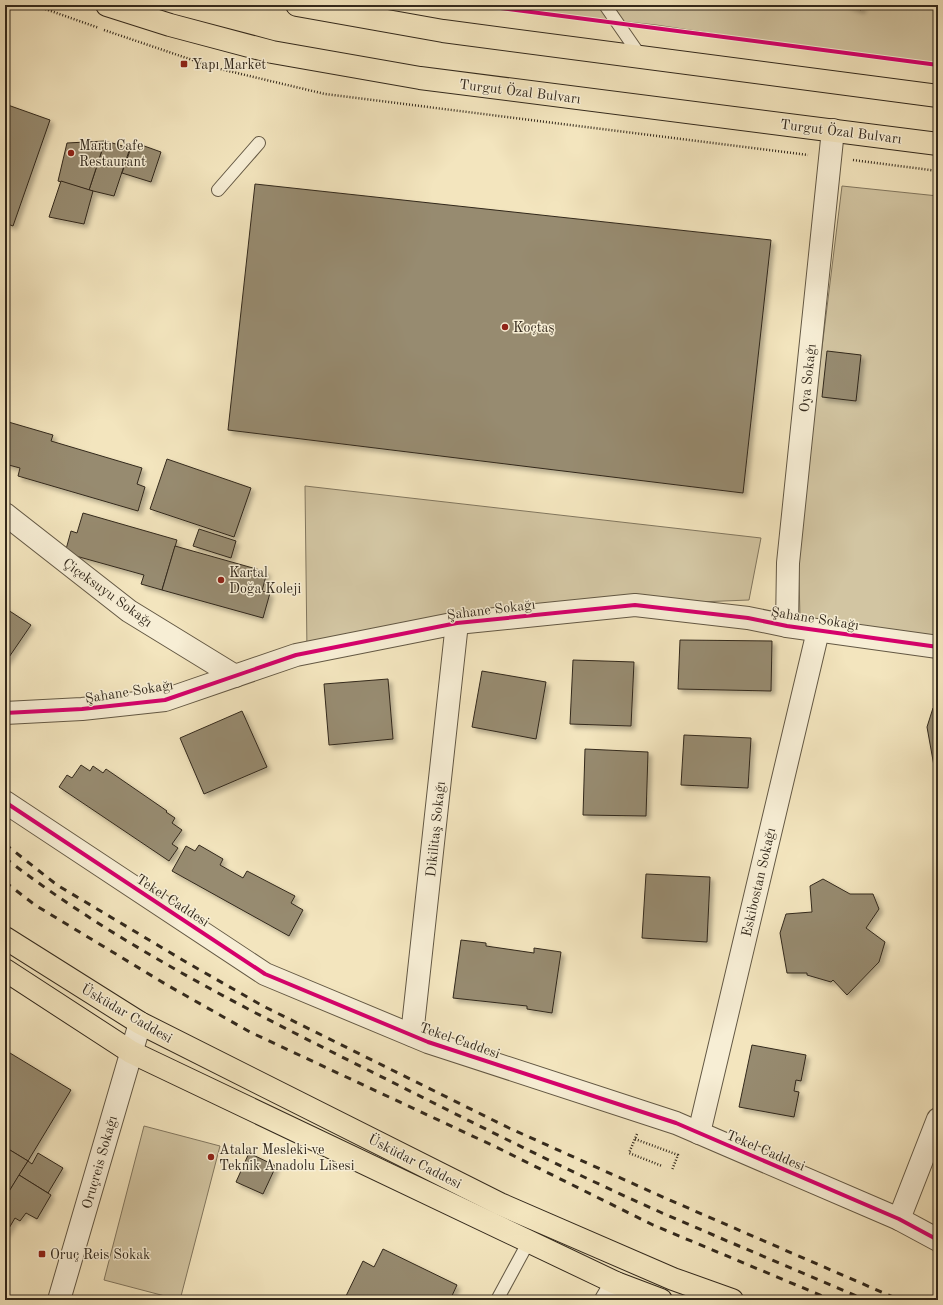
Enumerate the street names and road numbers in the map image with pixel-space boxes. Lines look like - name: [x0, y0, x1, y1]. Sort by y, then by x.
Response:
- street label: Turgut Özal Bulvarı: [458, 75, 582, 106]
- street label: Turgut Özal Bulvarı: [779, 115, 903, 146]
- street label: Oya Sokağı: [797, 343, 819, 413]
- street label: Çiçeksuyu Sokağı: [60, 556, 155, 630]
- street label: Şahane Sokağı: [446, 598, 536, 622]
- street label: Şahane Sokağı: [770, 605, 860, 633]
- street label: Şahane Sokağı: [84, 678, 175, 706]
- street label: Dikilitaş Sokağı: [424, 780, 448, 878]
- street label: Eskibostan Sokağı: [740, 826, 778, 938]
- street label: Tekel Caddesi: [133, 872, 212, 930]
- street label: Üsküdar Caddesi: [78, 979, 176, 1046]
- street label: Tekel Caddesi: [418, 1021, 502, 1061]
- street label: Oruçreis Sokağı: [80, 1114, 120, 1210]
- street label: Tekel Caddesi: [724, 1128, 807, 1174]
- street label: Üsküdar Caddesi: [366, 1130, 465, 1192]

